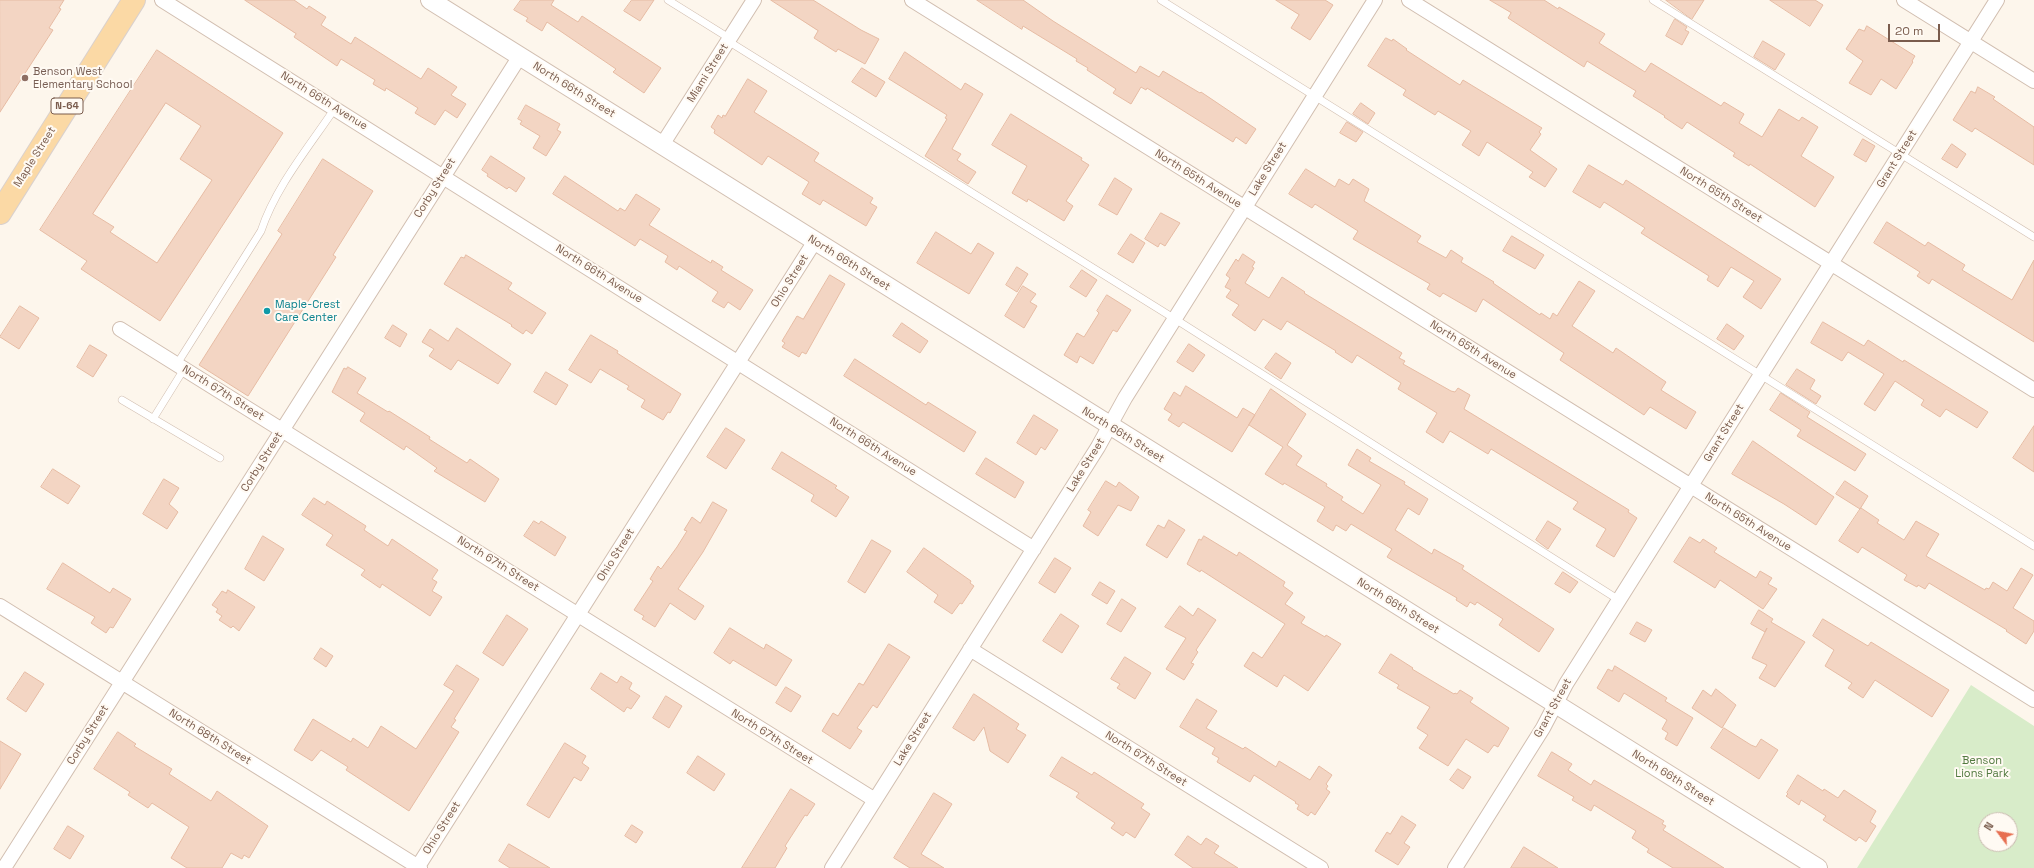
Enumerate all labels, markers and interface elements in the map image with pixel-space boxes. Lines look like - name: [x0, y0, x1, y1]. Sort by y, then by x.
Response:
- scale bar: [1890, 16, 1942, 42]
- text: 20 m: [1895, 23, 1923, 39]
- street label: Miami Street: [685, 41, 731, 105]
- street label: North 66th Street: [530, 59, 618, 121]
- place label: Benson West Elementary School: [33, 65, 132, 91]
- street label: North 66th Avenue: [278, 69, 370, 133]
- marker: Benson West Elementary School: [20, 73, 30, 83]
- road number: N-64: [51, 98, 83, 114]
- street label: Maple Street: [11, 124, 59, 190]
- street label: Grant Street: [1874, 128, 1920, 190]
- street label: Lake Street: [1246, 140, 1290, 198]
- street label: North 65th Avenue: [1152, 147, 1244, 211]
- street label: Corby Street: [411, 156, 459, 220]
- street label: North 65th Street: [1677, 164, 1765, 226]
- street label: North 66th Street: [805, 232, 893, 294]
- street label: North 66th Avenue: [553, 242, 645, 306]
- street label: Ohio Street: [768, 252, 812, 310]
- place label: Maple-Crest Care Center: [275, 298, 340, 324]
- marker: Maple-Crest Care Center: [262, 306, 272, 316]
- street label: North 65th Avenue: [1427, 318, 1519, 382]
- street label: North 67th Street: [180, 363, 266, 423]
- street label: Grant Street: [1701, 402, 1747, 464]
- street label: North 66th Street: [1079, 404, 1167, 466]
- street label: North 66th Avenue: [827, 415, 919, 479]
- street label: Corby Street: [238, 430, 286, 494]
- street label: Lake Street: [1064, 436, 1108, 494]
- street label: North 65th Avenue: [1702, 490, 1794, 554]
- street label: Ohio Street: [594, 526, 638, 584]
- street label: North 67th Street: [455, 534, 541, 594]
- street label: North 66th Street: [1354, 575, 1442, 637]
- street label: Grant Street: [1531, 676, 1575, 740]
- street label: Corby Street: [64, 703, 112, 767]
- street label: North 68th Street: [166, 706, 254, 768]
- street label: North 67th Street: [729, 707, 815, 767]
- street label: Lake Street: [891, 710, 935, 768]
- street label: North 67th Street: [1103, 729, 1189, 789]
- street label: North 66th Street: [1629, 747, 1717, 809]
- park label: Benson Lions Park: [1955, 754, 2009, 780]
- street label: Ohio Street: [420, 799, 464, 857]
- north arrow: [1978, 812, 2018, 852]
- text: N: [1981, 819, 1997, 833]

